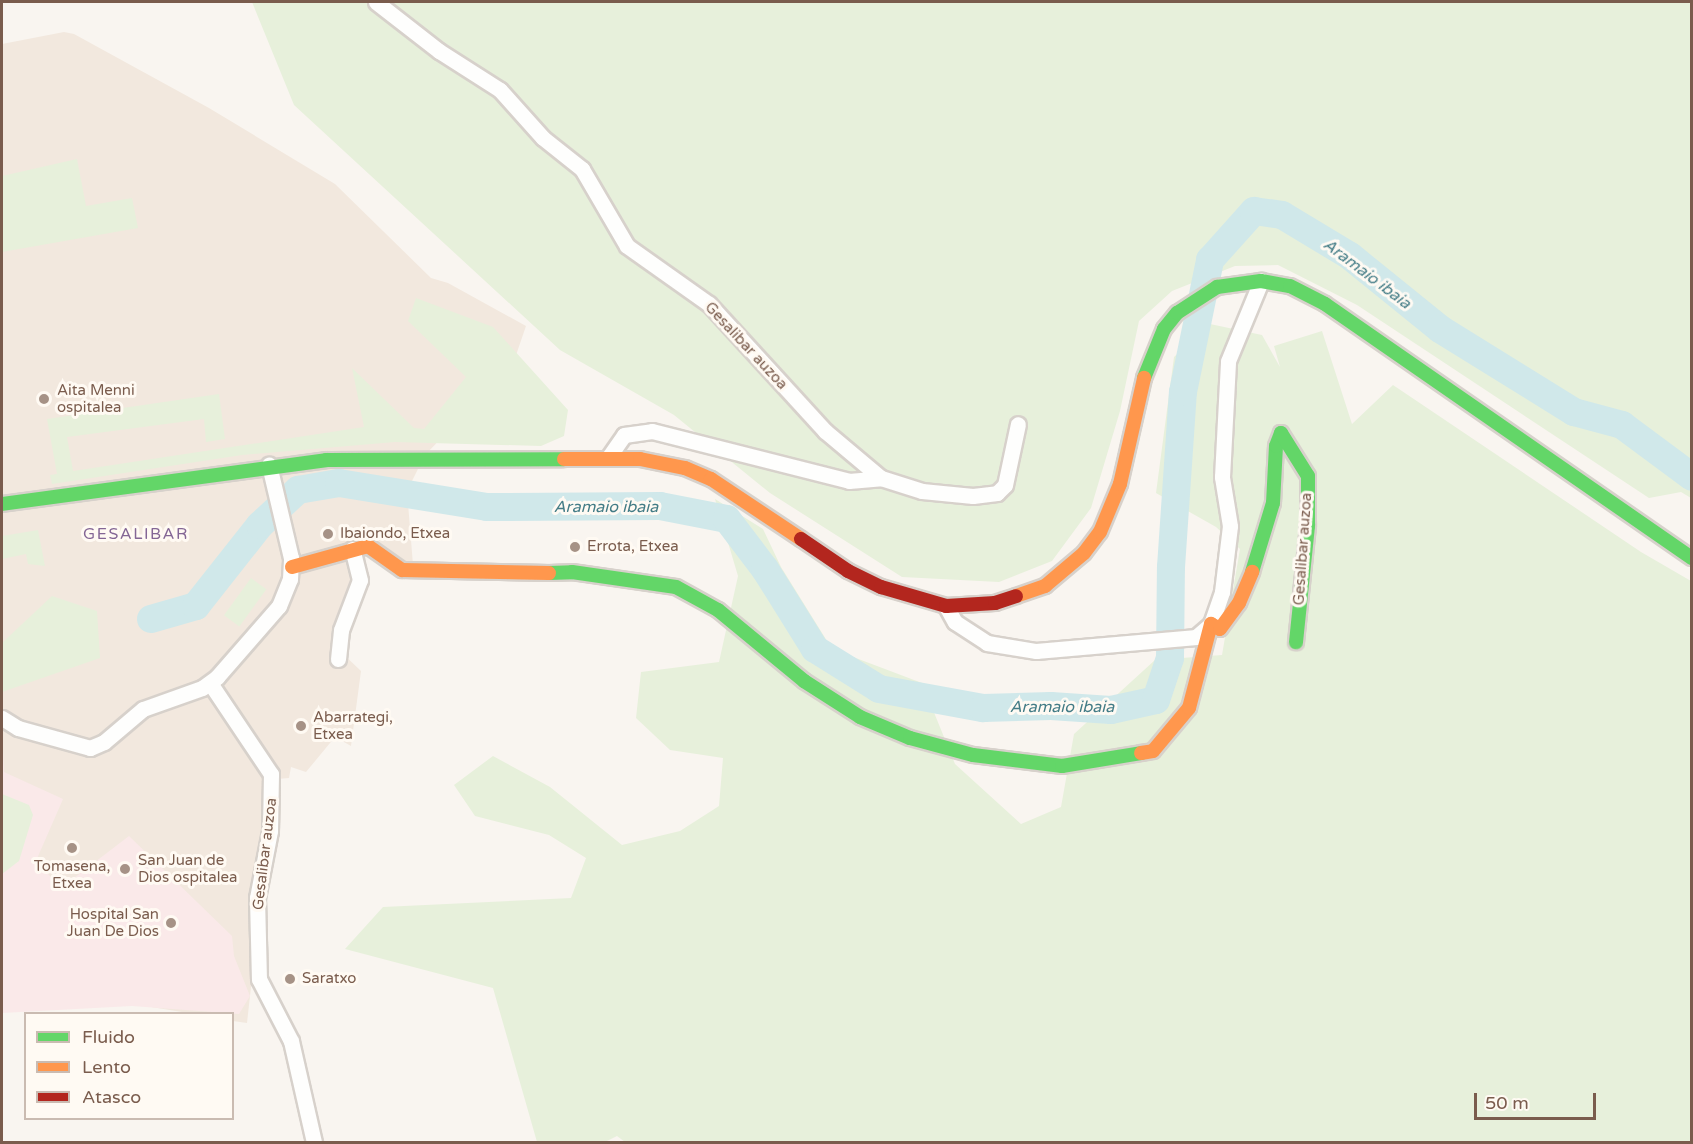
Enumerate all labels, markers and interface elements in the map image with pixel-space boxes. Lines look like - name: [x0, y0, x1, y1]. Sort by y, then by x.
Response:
- water label: Aramaio ibaia: [1319, 235, 1415, 313]
- street label: Gesalibar auzoa: [701, 299, 791, 393]
- place label: Aita Menni ospitalea: [57, 381, 135, 416]
- marker: Aita Menni ospitalea: [35, 390, 53, 408]
- street label: Gesalibar auzoa: [1290, 492, 1316, 606]
- water label: Aramaio ibaia: [554, 497, 658, 517]
- district label: GESALIBAR: [83, 524, 189, 544]
- place label: Ibaiondo, Etxea: [340, 525, 450, 543]
- marker: Ibaiondo, Etxea: [321, 527, 335, 541]
- place label: Errota, Etxea: [587, 538, 679, 556]
- marker: Errota, Etxea: [568, 540, 582, 554]
- water label: Aramaio ibaia: [1010, 697, 1114, 717]
- place label: Abarrategi, Etxea: [313, 708, 393, 743]
- marker: Abarrategi, Etxea: [294, 719, 308, 733]
- street label: Gesalibar auzoa: [249, 797, 281, 911]
- marker: Tomasena, Etxea: [65, 841, 79, 855]
- place label: San Juan de Dios ospitalea: [138, 851, 237, 886]
- place label: Tomasena, Etxea: [34, 857, 110, 892]
- marker: San Juan de Dios ospitalea: [116, 860, 134, 878]
- place label: Hospital San Juan De Dios: [67, 905, 159, 940]
- marker: Hospital San Juan De Dios: [164, 916, 178, 930]
- place label: Saratxo: [302, 970, 356, 988]
- marker: Saratxo: [283, 972, 297, 986]
- legend: [24, 1012, 234, 1120]
- text: Fluido: [82, 1026, 135, 1048]
- text: Lento: [82, 1056, 131, 1078]
- scale bar: [1477, 1081, 1598, 1119]
- text: Atasco: [82, 1086, 141, 1108]
- text: 50 m: [1485, 1092, 1529, 1114]

